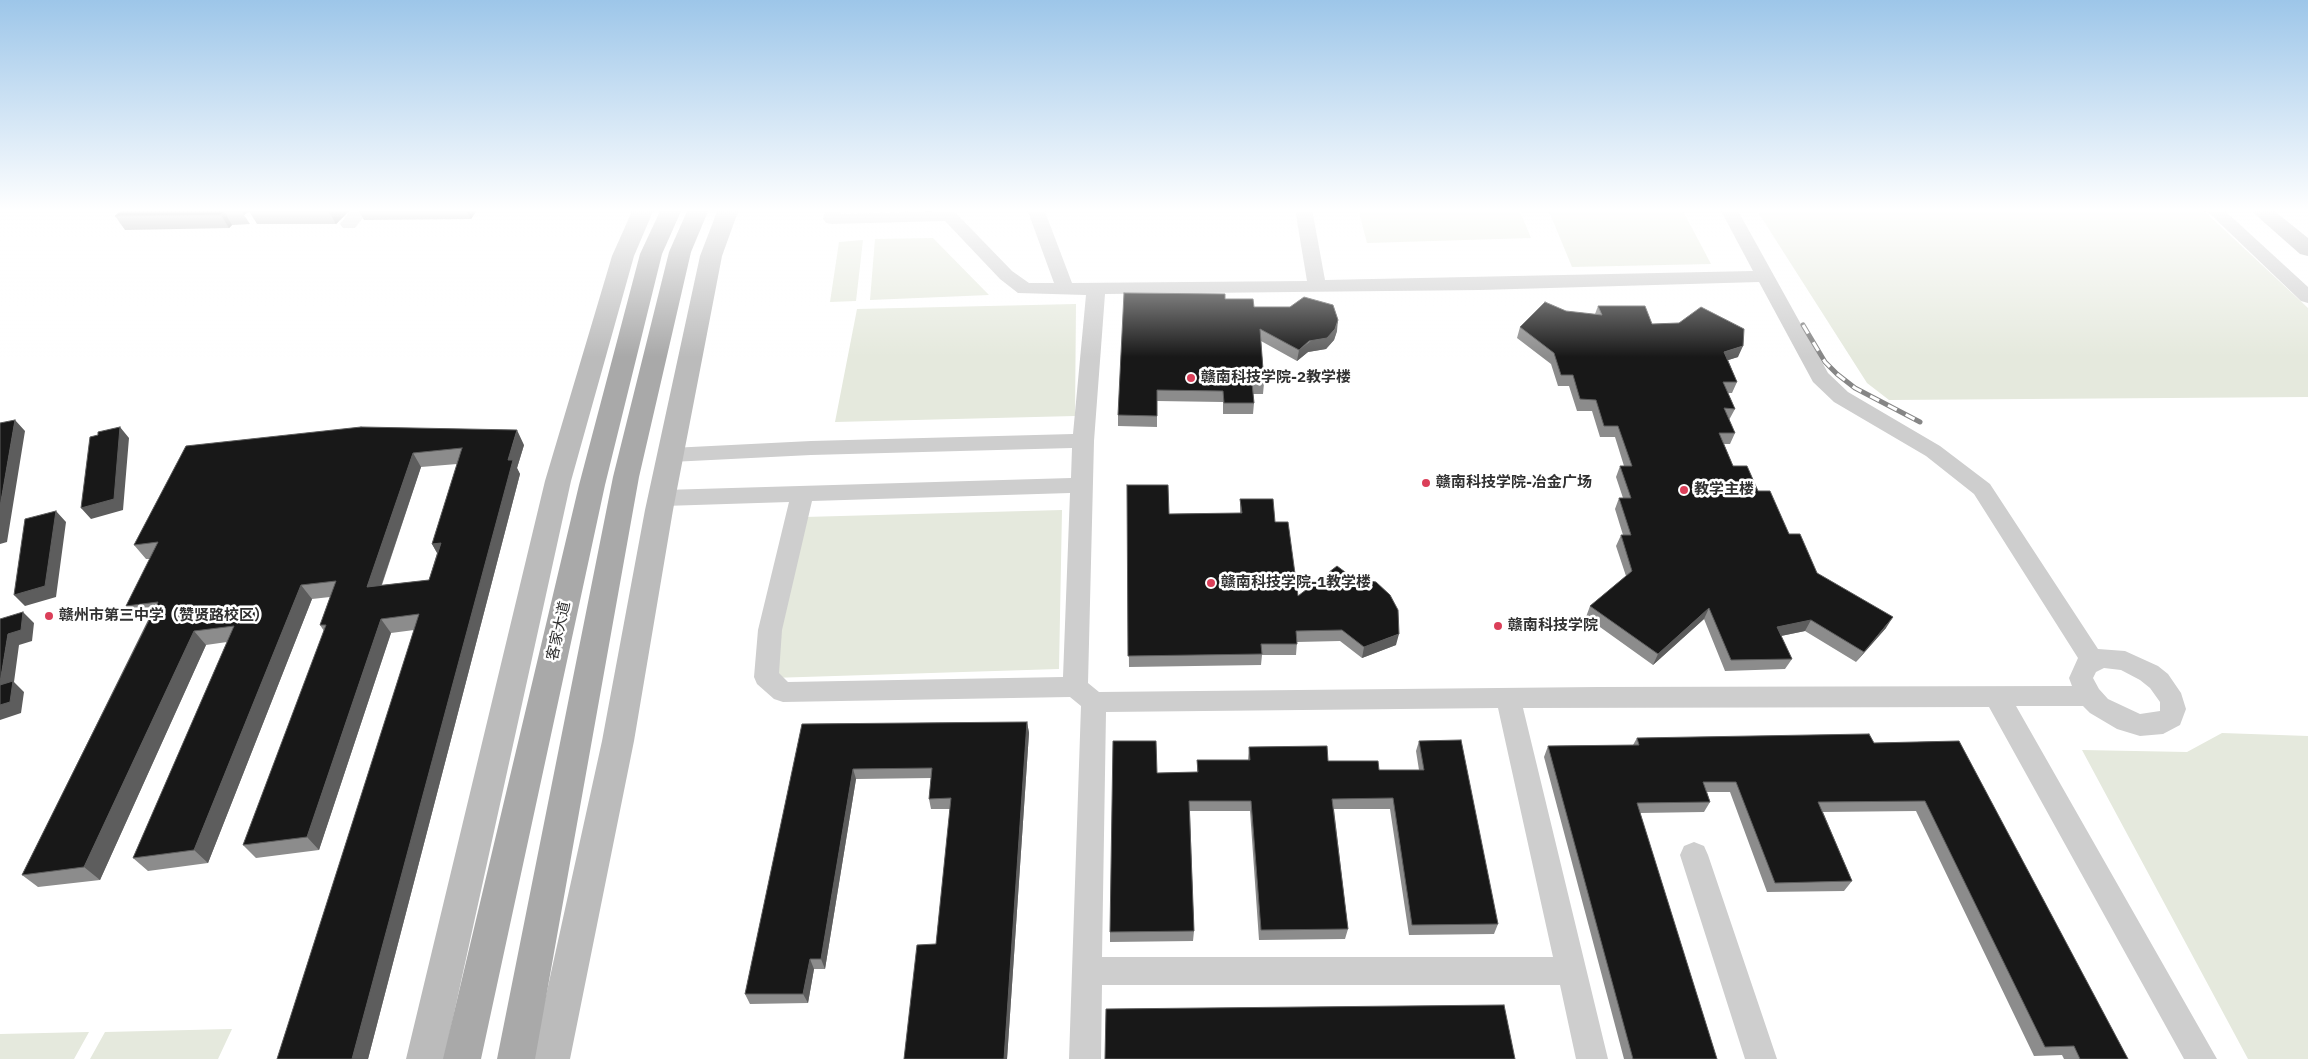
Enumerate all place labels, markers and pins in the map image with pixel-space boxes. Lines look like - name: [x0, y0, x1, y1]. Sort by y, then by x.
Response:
- place label: 赣南科技学院-2教学楼: [1201, 369, 1351, 387]
- marker: 赣南科技学院-2教学楼: [1185, 372, 1197, 384]
- place label: 赣南科技学院-冶金广场: [1436, 474, 1592, 492]
- marker: 赣南科技学院-冶金广场: [1420, 477, 1432, 489]
- place label: 教学主楼: [1694, 481, 1754, 499]
- marker: 教学主楼: [1678, 484, 1690, 496]
- place label: 赣南科技学院-1教学楼: [1221, 574, 1371, 592]
- marker: 赣南科技学院-1教学楼: [1205, 577, 1217, 589]
- place label: 赣州市第三中学（赞贤路校区）: [59, 607, 269, 625]
- marker: 赣州市第三中学（赞贤路校区）: [43, 610, 55, 622]
- place label: 赣南科技学院: [1508, 617, 1598, 635]
- marker: 赣南科技学院: [1492, 620, 1504, 632]

